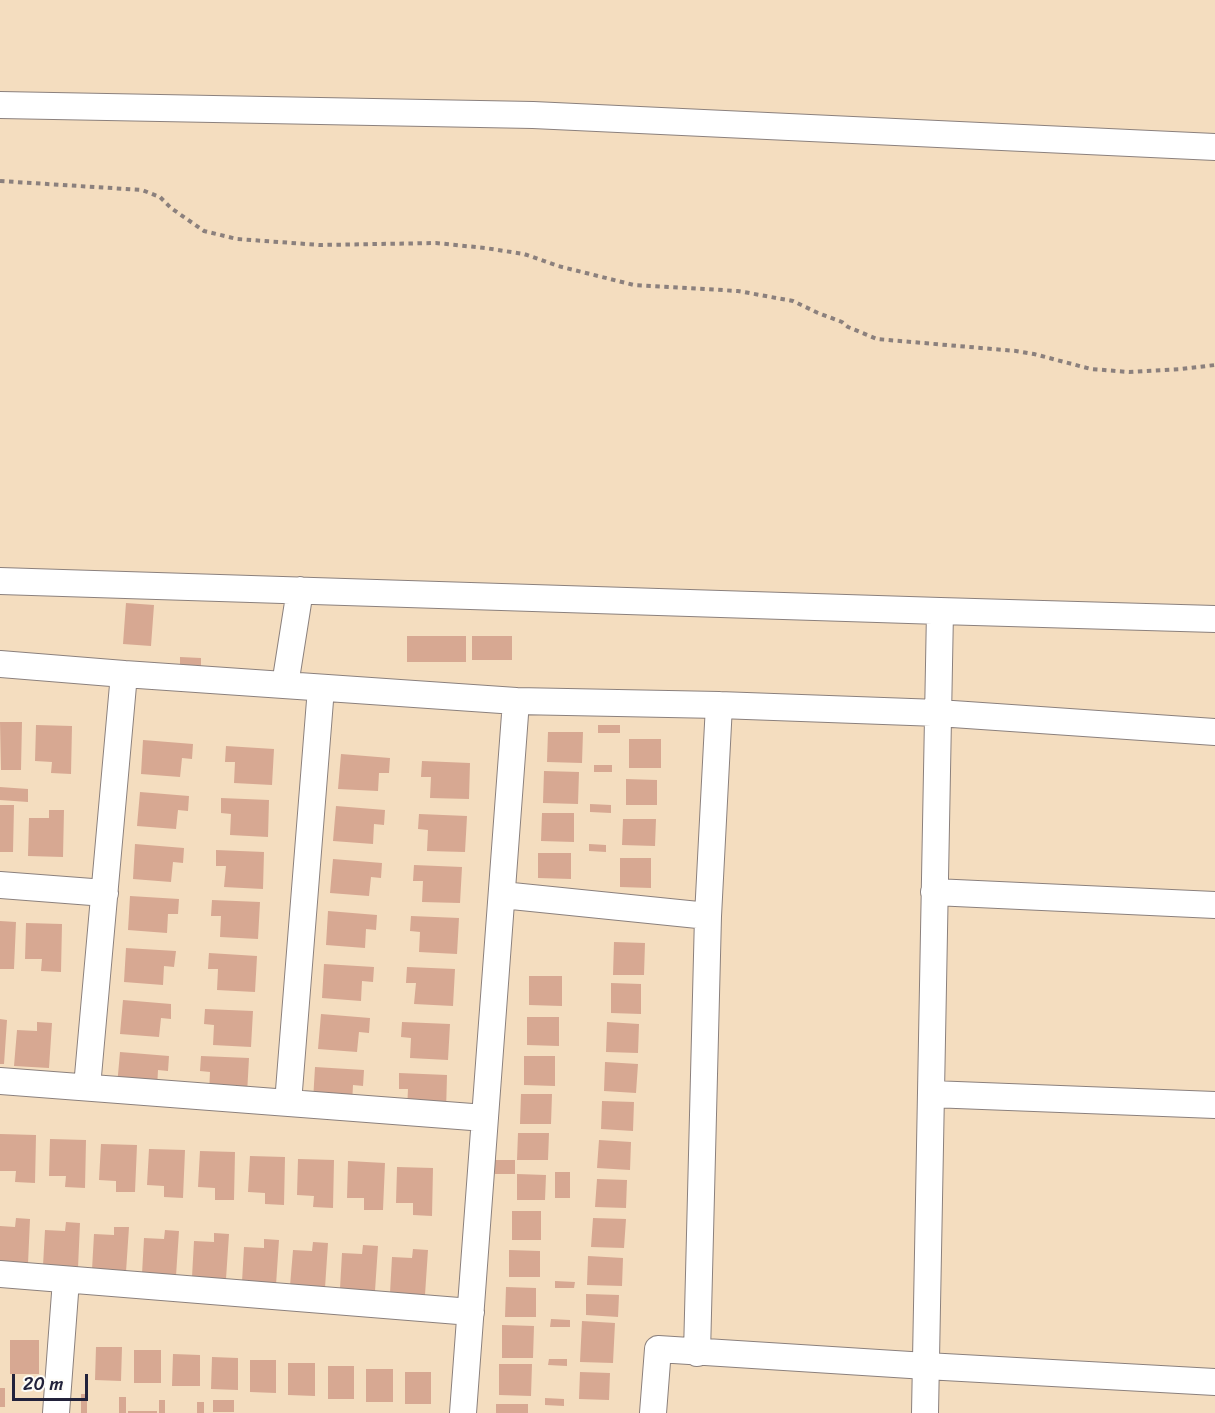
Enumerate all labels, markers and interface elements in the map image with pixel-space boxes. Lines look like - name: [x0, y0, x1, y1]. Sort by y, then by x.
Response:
- scale bar: [15, 1362, 92, 1400]
- text: 20 m: [23, 1368, 63, 1400]

